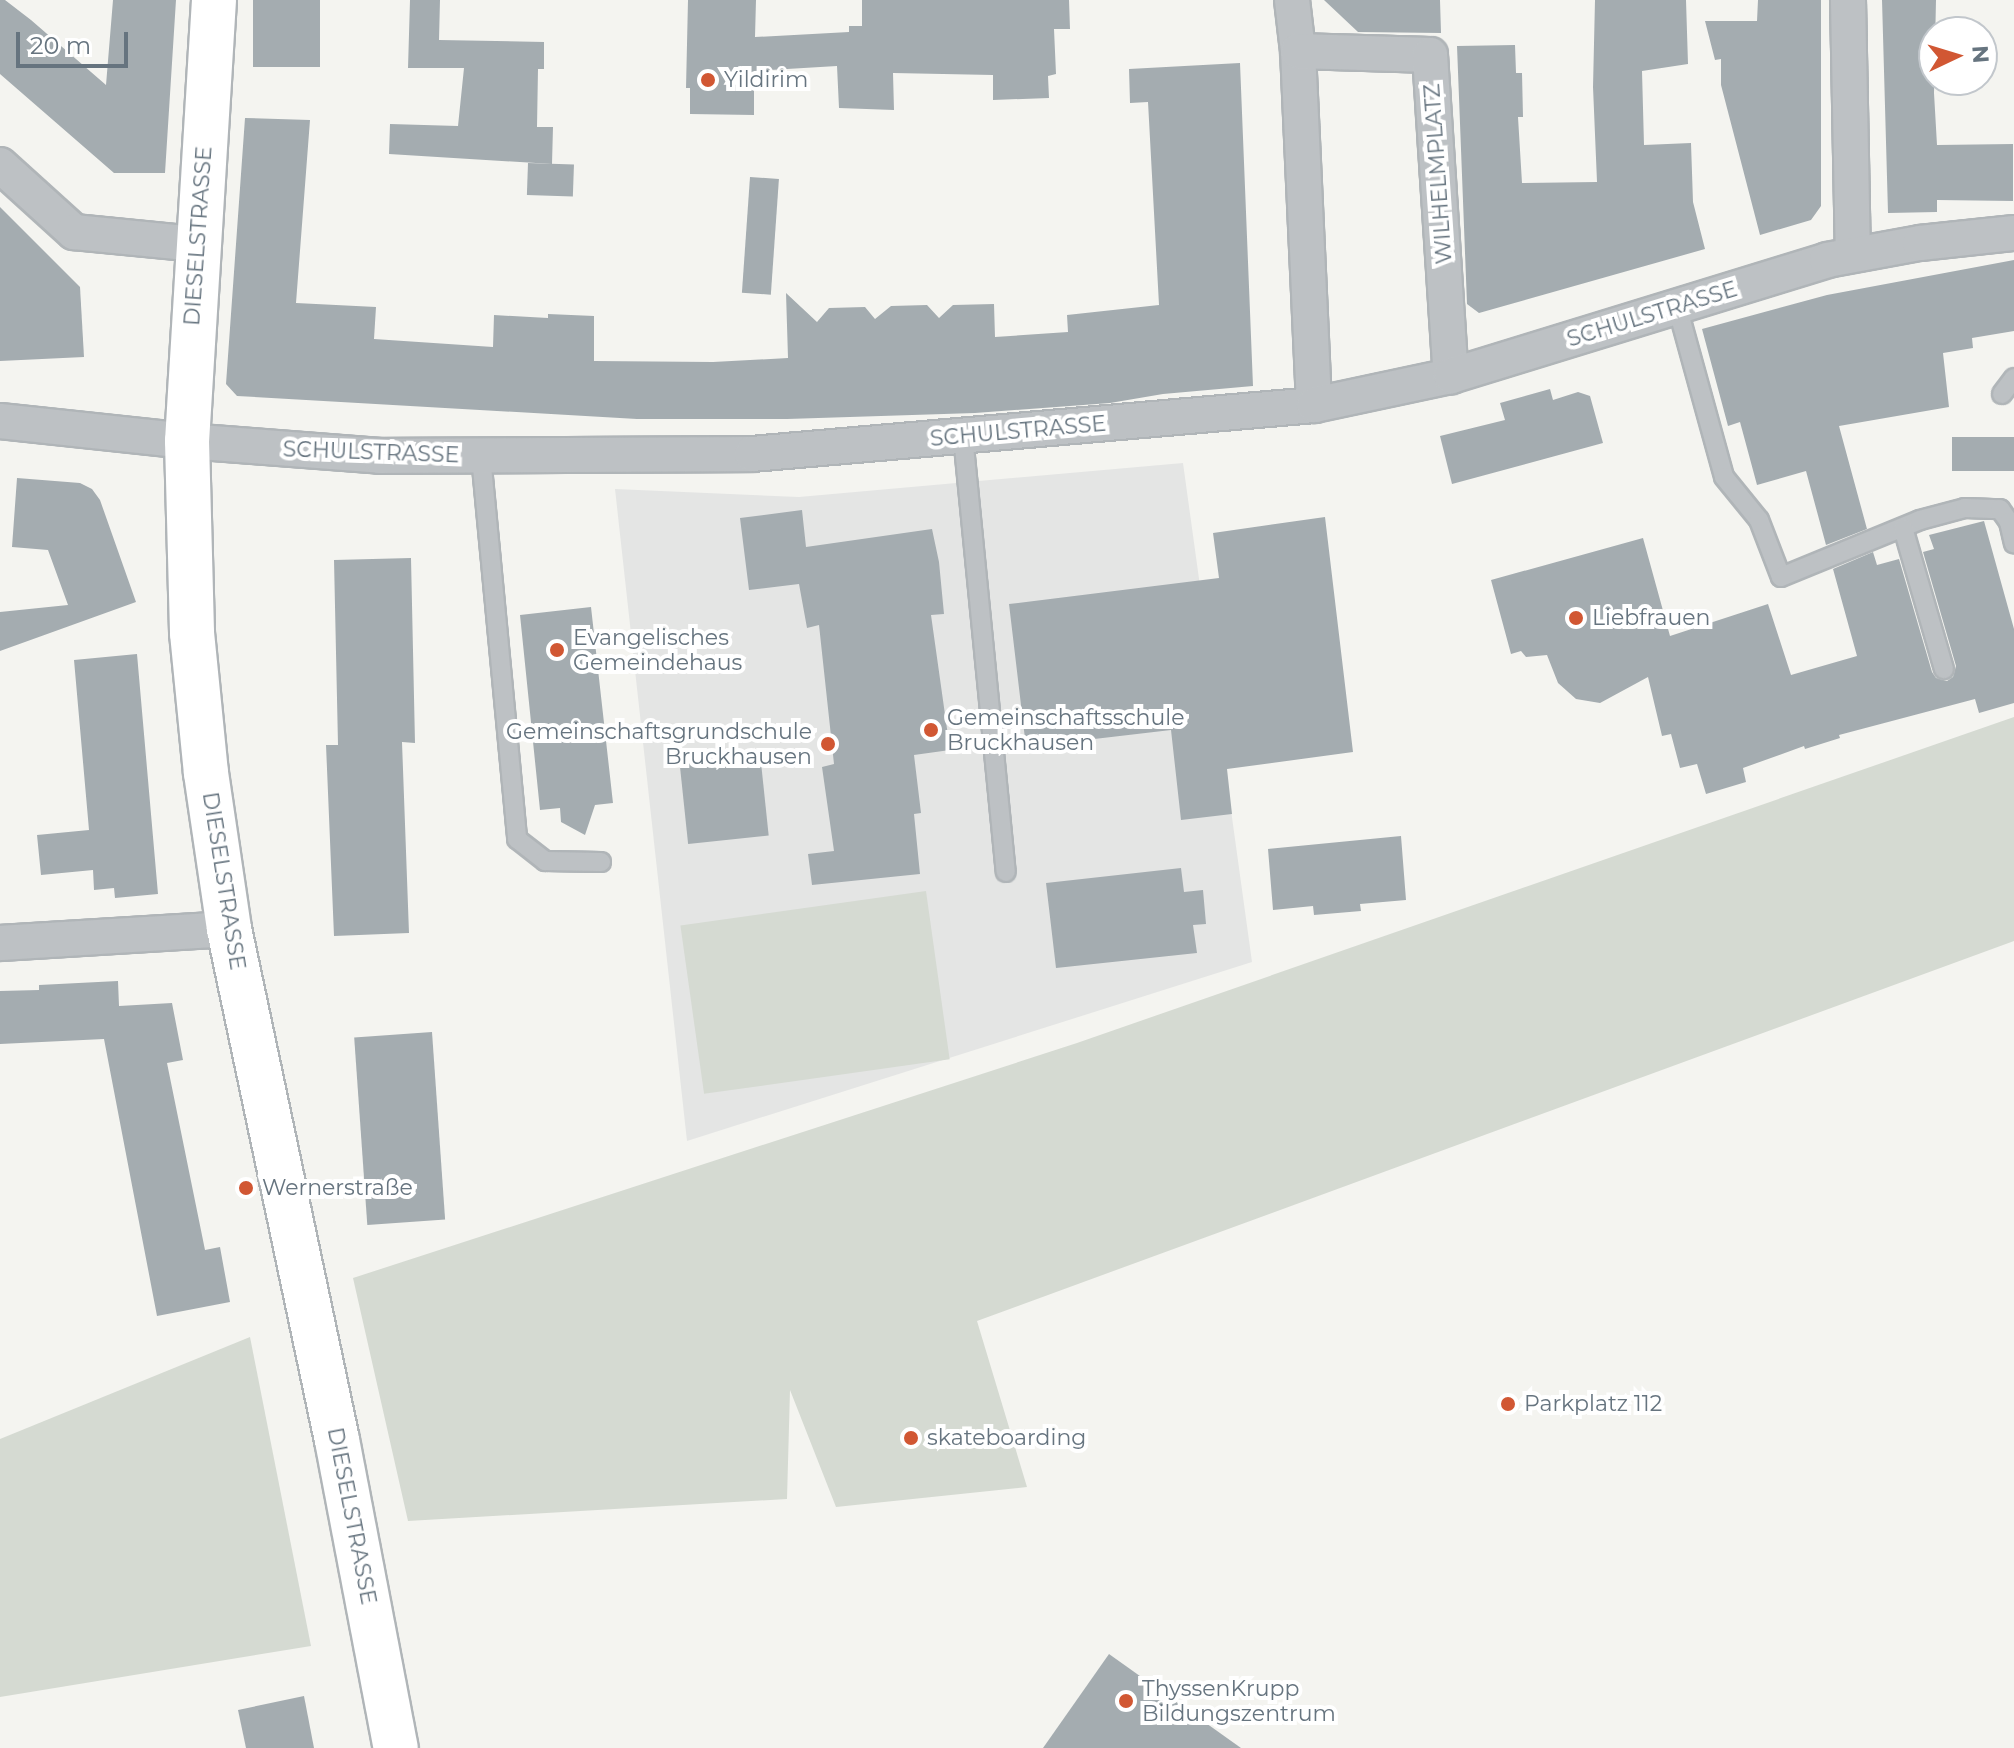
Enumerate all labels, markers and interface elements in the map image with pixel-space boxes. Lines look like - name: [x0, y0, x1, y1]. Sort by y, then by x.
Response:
- scale bar: [20, 16, 132, 66]
- north arrow: [1918, 16, 1998, 96]
- text: 20 m: [30, 31, 91, 60]
- text: N: [1966, 45, 1995, 64]
- place label: Yildirim: [724, 67, 808, 93]
- marker: Yildirim: [699, 71, 717, 89]
- street label: WILHELMPLATZ: [1419, 83, 1457, 265]
- street label: DIESELSTRASSE: [179, 145, 217, 327]
- street label: SCHULSTRASSE: [1564, 276, 1740, 352]
- street label: SCHULSTRASSE: [929, 410, 1107, 452]
- street label: SCHULSTRASSE: [282, 436, 460, 468]
- place label: Liebfrauen: [1592, 605, 1710, 631]
- marker: Liebfrauen: [1567, 609, 1585, 627]
- place label: Evangelisches Gemeindehaus: [573, 624, 742, 676]
- marker: Evangelisches Gemeindehaus: [548, 641, 566, 659]
- place label: Gemeinschaftsschule Bruckhausen: [947, 704, 1184, 756]
- place label: Gemeinschaftsgrundschule Bruckhausen: [506, 718, 812, 770]
- marker: Gemeinschaftsschule Bruckhausen: [922, 721, 940, 739]
- marker: Gemeinschaftsgrundschule Bruckhausen: [819, 735, 837, 753]
- street label: DIESELSTRASSE: [197, 790, 251, 972]
- place label: Wernerstraße: [262, 1175, 413, 1201]
- marker: Wernerstraße: [237, 1179, 255, 1197]
- place label: Parkplatz 112: [1524, 1391, 1662, 1417]
- marker: Parkplatz 112: [1499, 1395, 1517, 1413]
- street label: DIESELSTRASSE: [322, 1425, 382, 1607]
- place label: skateboarding: [927, 1425, 1086, 1451]
- marker: skateboarding: [902, 1429, 920, 1447]
- place label: ThyssenKrupp Bildungszentrum: [1142, 1675, 1336, 1726]
- marker: ThyssenKrupp Bildungszentrum: [1117, 1692, 1135, 1710]

